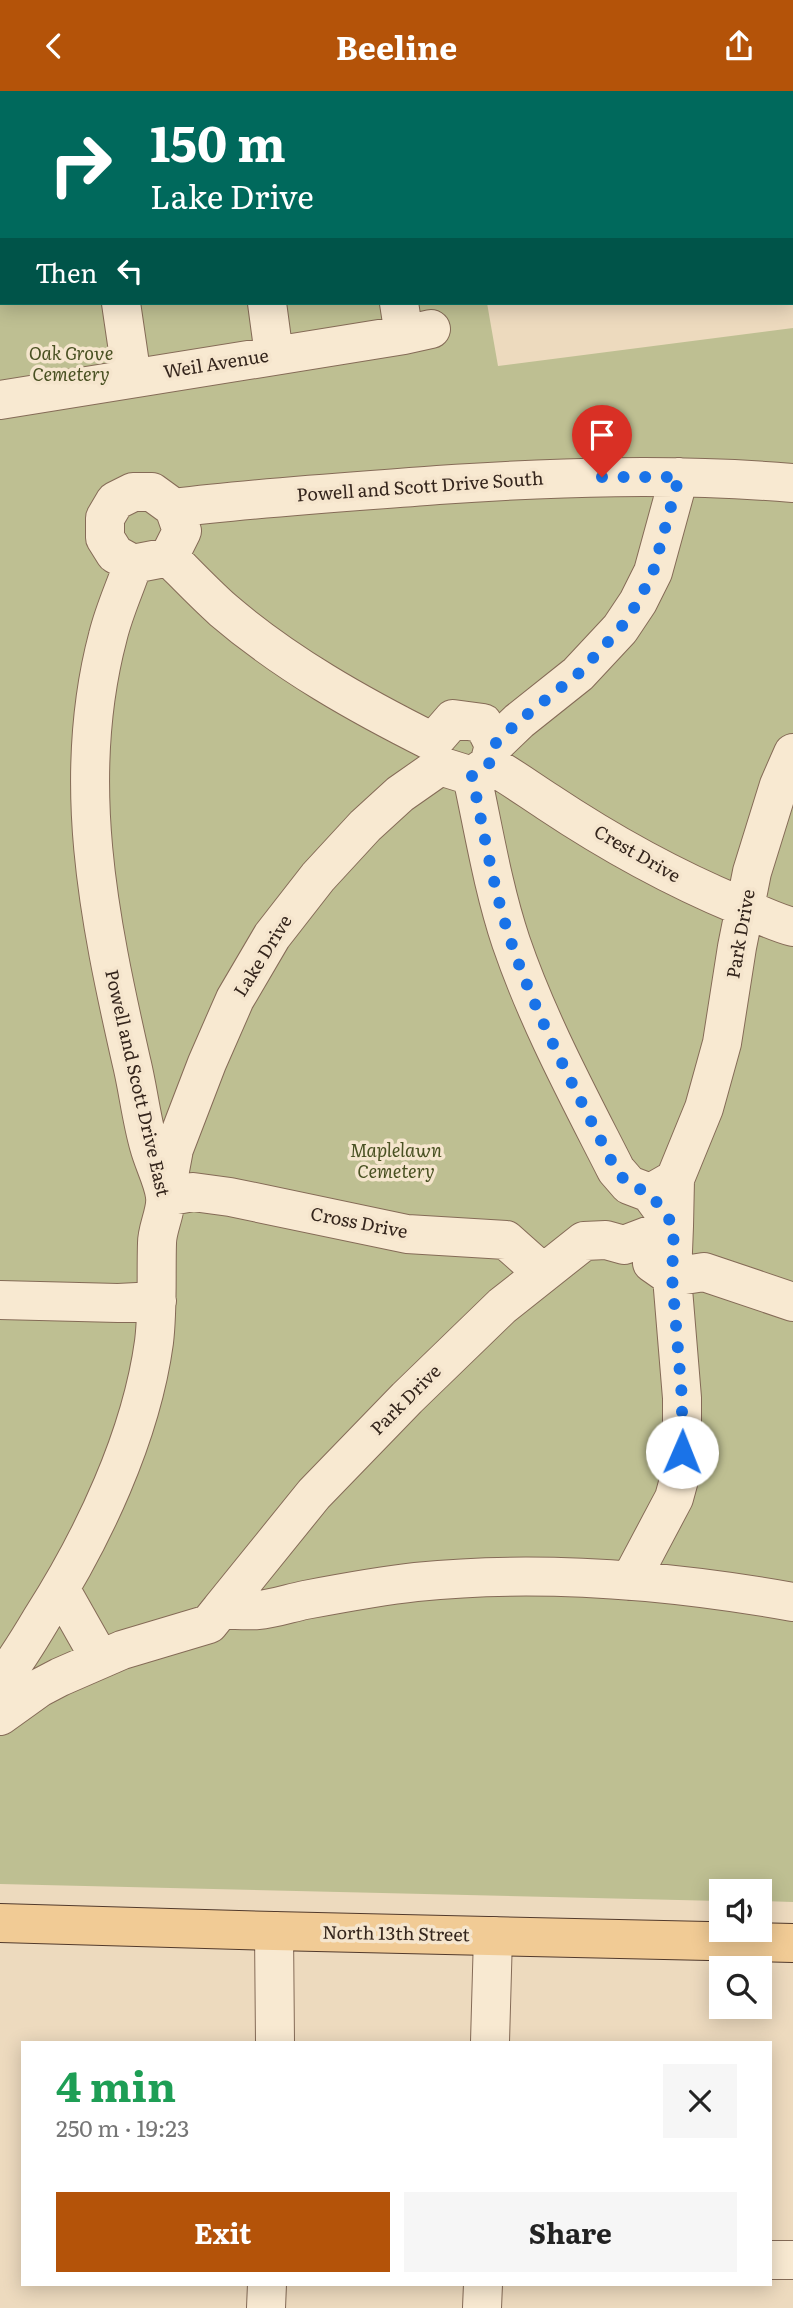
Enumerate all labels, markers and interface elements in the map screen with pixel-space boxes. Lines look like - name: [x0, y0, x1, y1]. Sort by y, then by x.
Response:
- text: Beeline: [336, 22, 457, 70]
- icon: back: [35, 27, 73, 65]
- icon: share: [720, 27, 758, 65]
- text: 150 m: [150, 104, 286, 177]
- icon: right: [35, 119, 126, 210]
- text: Lake Drive: [150, 171, 314, 219]
- text: Then: [35, 252, 97, 291]
- icon: left: [111, 252, 149, 290]
- park label: Oak Grove Cemetery: [29, 339, 113, 387]
- street label: Weil Avenue: [161, 341, 270, 384]
- pin: [572, 405, 632, 477]
- icon: arrive: [583, 416, 621, 454]
- street label: Powell and Scott Drive South: [296, 463, 544, 508]
- street label: Crest Drive: [589, 817, 686, 888]
- street label: Park Drive: [718, 887, 761, 981]
- street label: Lake Drive: [226, 909, 298, 1001]
- street label: Powell and Scott Drive East: [99, 966, 178, 1200]
- park label: Maplelawn Cemetery: [350, 1136, 442, 1184]
- street label: Cross Drive: [308, 1199, 410, 1244]
- street label: Park Drive: [363, 1357, 446, 1440]
- position arrow: [645, 1415, 719, 1489]
- map controls: [709, 1879, 772, 2019]
- button: sound: [709, 1879, 772, 1942]
- street label: North 13th Street: [322, 1918, 471, 1947]
- button: search: [709, 1956, 772, 2019]
- text: 4 min: [56, 2053, 176, 2115]
- button: close: [663, 2064, 737, 2138]
- text: 250 m · 19:23: [56, 2110, 189, 2144]
- button: Exit: [56, 2192, 390, 2272]
- button: Share: [404, 2192, 737, 2272]

